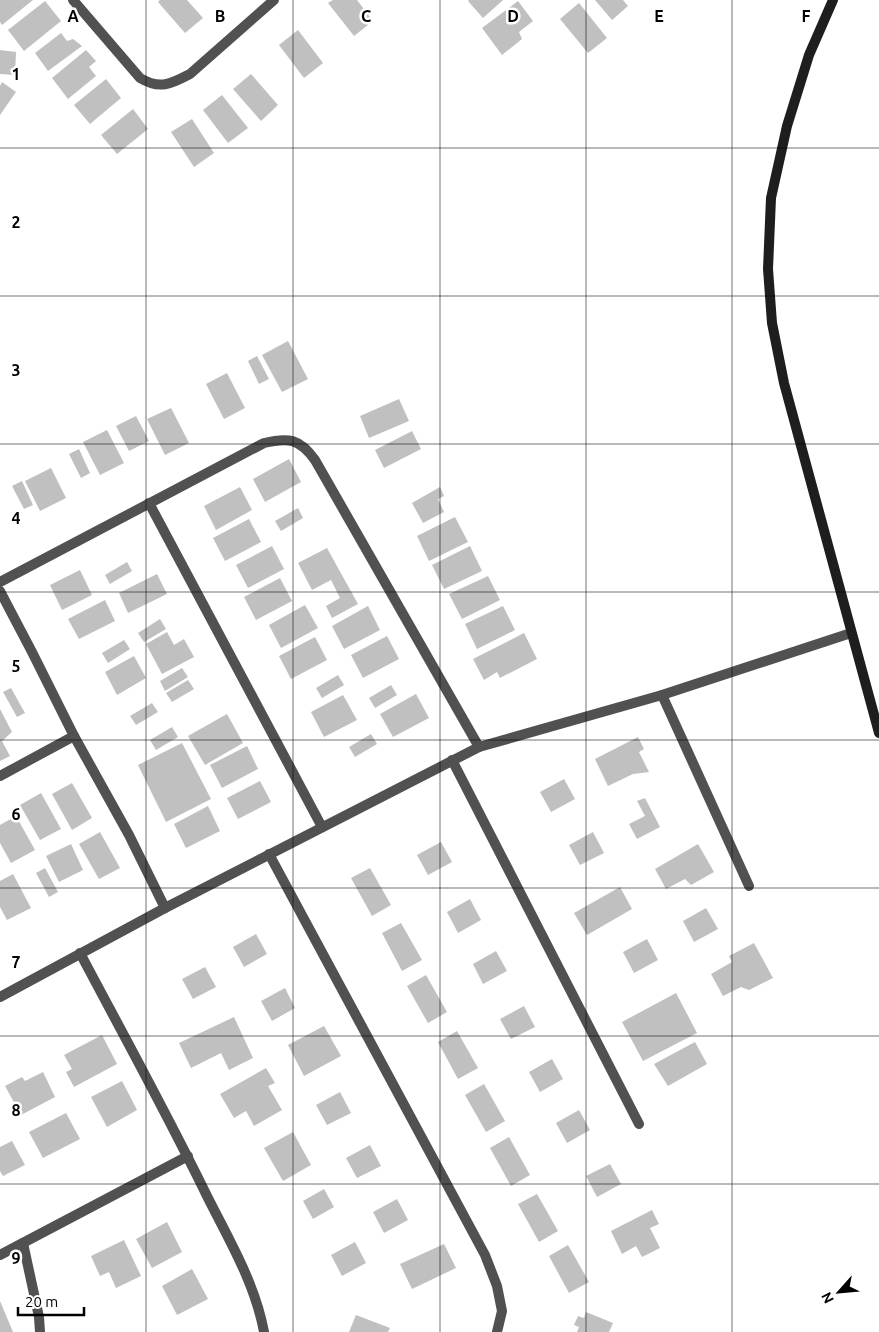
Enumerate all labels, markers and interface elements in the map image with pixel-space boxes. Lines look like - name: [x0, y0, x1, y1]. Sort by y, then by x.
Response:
- text: A: [67, 7, 79, 25]
- text: B: [215, 7, 225, 25]
- text: C: [361, 7, 371, 25]
- text: D: [507, 7, 519, 25]
- text: E: [654, 7, 664, 25]
- text: F: [802, 7, 811, 25]
- text: 1: [11, 65, 21, 83]
- text: 2: [11, 213, 21, 231]
- text: 3: [11, 361, 21, 379]
- text: 4: [11, 509, 21, 527]
- text: 5: [11, 657, 21, 675]
- text: 6: [11, 805, 21, 823]
- text: 7: [11, 953, 21, 971]
- text: 8: [11, 1101, 21, 1119]
- text: 9: [11, 1249, 21, 1267]
- north arrow: [814, 1267, 864, 1317]
- scale bar: [18, 1284, 84, 1316]
- text: N: [818, 1290, 837, 1306]
- text: 20 m: [25, 1293, 58, 1310]

